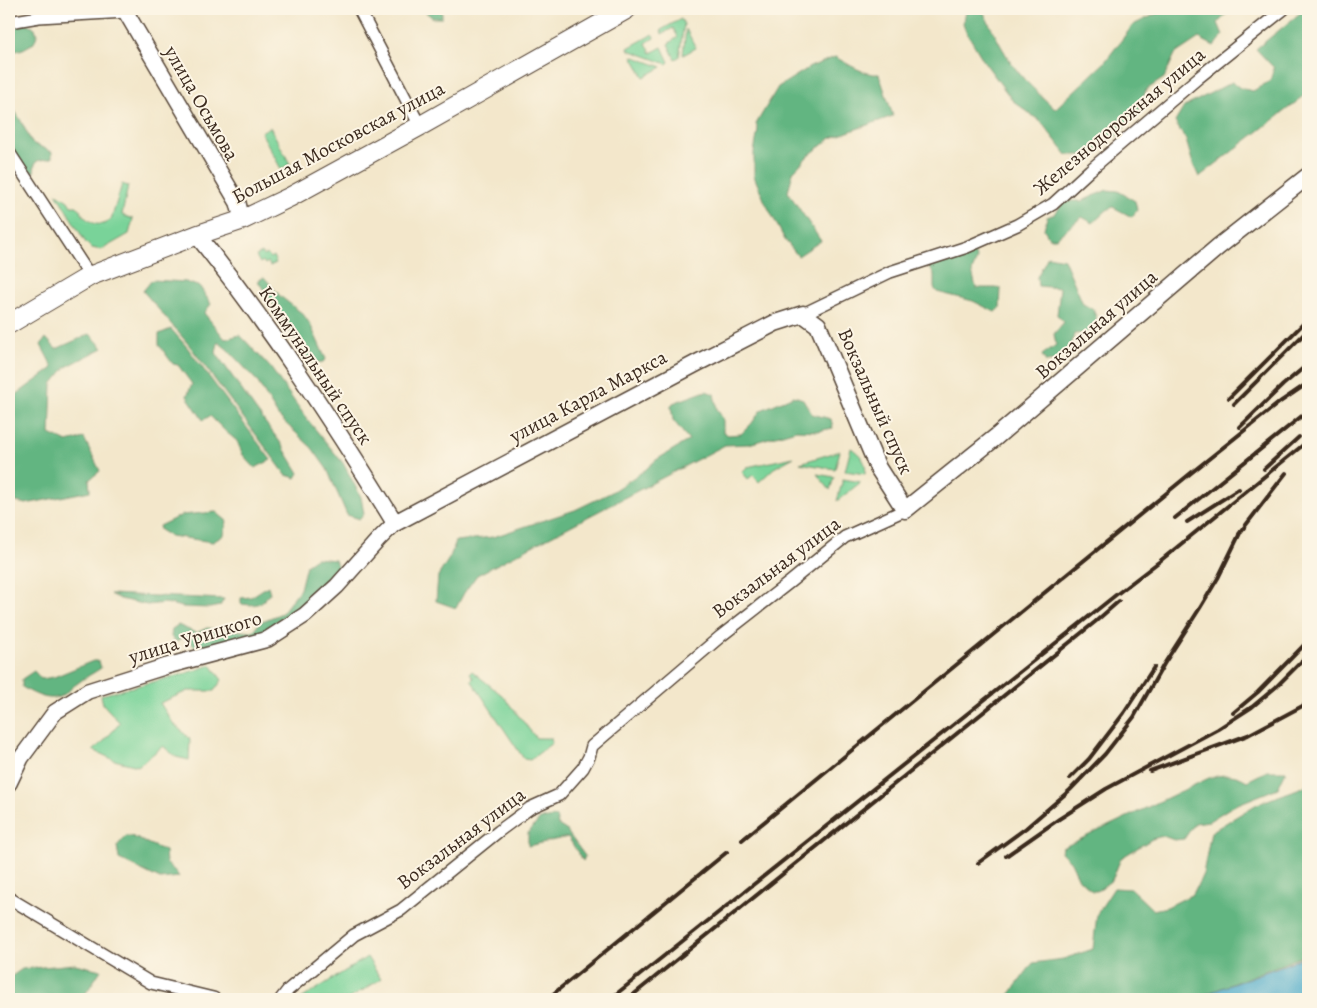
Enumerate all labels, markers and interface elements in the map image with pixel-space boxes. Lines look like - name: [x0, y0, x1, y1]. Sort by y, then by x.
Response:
- street label: улица Осьмова: [157, 40, 246, 166]
- street label: Железнодорожная улица: [1028, 41, 1212, 201]
- street label: Большая Московская улица: [227, 74, 450, 210]
- street label: Вокзальная улица: [1029, 263, 1164, 385]
- street label: Коммунальный спуск: [252, 281, 379, 450]
- street label: Вокзальный спуск: [831, 324, 920, 478]
- street label: улица Карла Маркса: [504, 343, 672, 450]
- street label: Вокзальная улица: [707, 510, 847, 625]
- street label: улица Урицкого: [124, 604, 265, 671]
- street label: Вокзальная улица: [392, 781, 532, 896]

